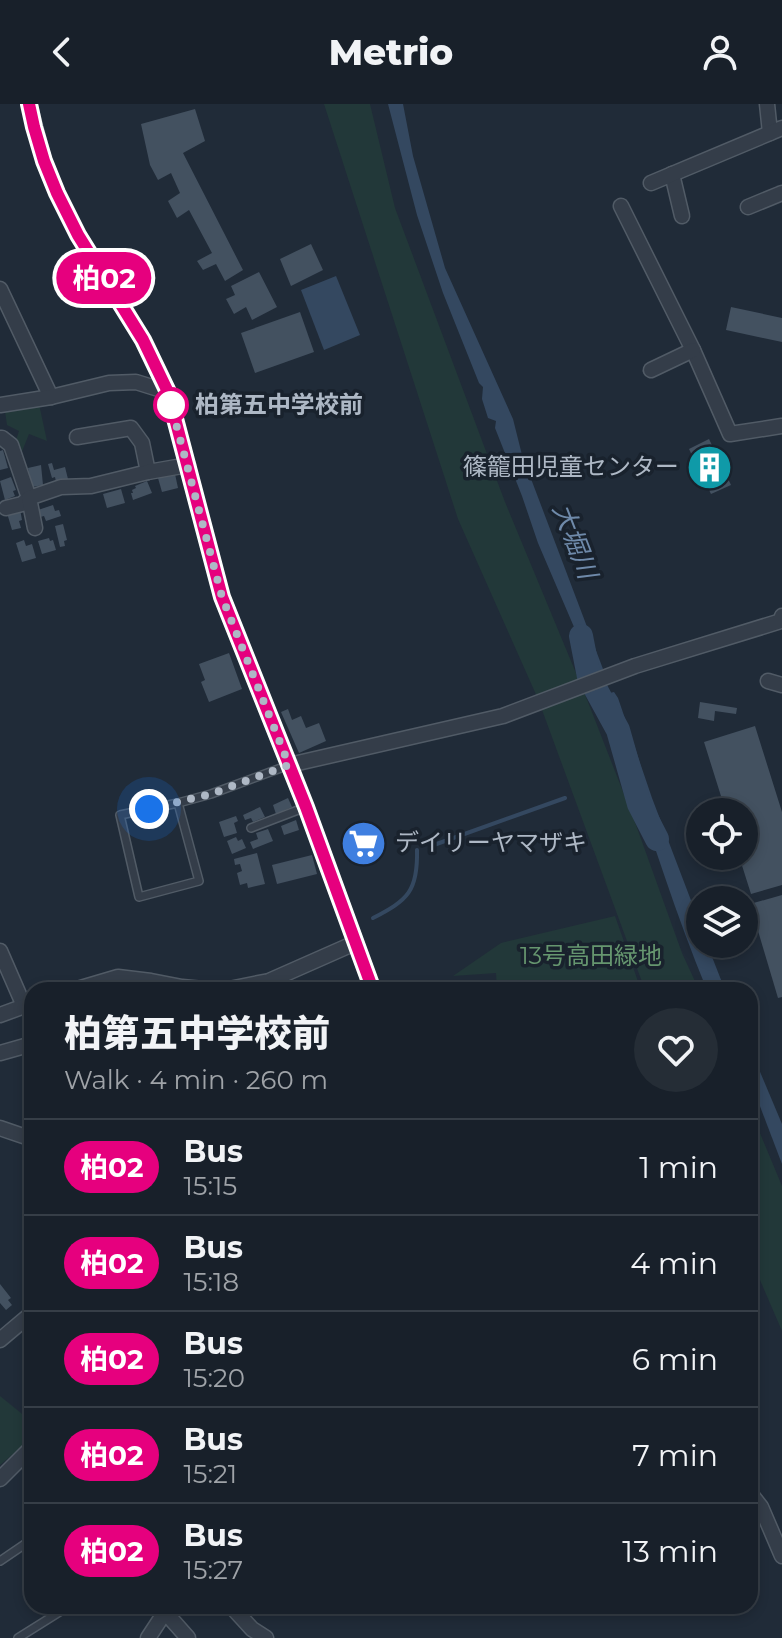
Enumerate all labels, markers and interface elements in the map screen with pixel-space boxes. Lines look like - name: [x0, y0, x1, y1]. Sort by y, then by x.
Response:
- icon: back: [40, 30, 84, 74]
- text: Metrio: [329, 30, 453, 74]
- icon: person: [698, 30, 742, 74]
- line badge: 柏02: [58, 252, 150, 304]
- text: 柏02: [72, 261, 136, 295]
- marker: 柏第五中学校前: [154, 388, 188, 422]
- place label: 柏第五中学校前: [195, 390, 363, 419]
- building icon: 篠籠田児童センター: [686, 443, 734, 491]
- place label: 篠籠田児童センター: [463, 452, 679, 481]
- water label: 大堀川: [546, 499, 605, 586]
- your location: [129, 789, 169, 829]
- map controls: [686, 798, 758, 958]
- button: locate: [686, 798, 758, 870]
- supermarket icon: デイリーヤマザキ: [340, 819, 388, 867]
- place label: デイリーヤマザキ: [395, 828, 587, 857]
- button: layers: [686, 886, 758, 958]
- park label: 13号高田緑地: [520, 941, 662, 970]
- button: heart: [634, 1008, 718, 1092]
- text: 柏第五中学校前: [64, 1010, 330, 1057]
- text: Walk · 4 min · 260 m: [64, 1064, 328, 1096]
- text: Bus: [183, 1133, 243, 1170]
- text: 1 min: [639, 1149, 718, 1186]
- text: 柏02: [80, 1150, 143, 1184]
- text: 15:15: [183, 1170, 237, 1202]
- text: Bus: [183, 1229, 243, 1266]
- text: 4 min: [630, 1245, 718, 1282]
- text: 柏02: [80, 1246, 143, 1280]
- text: 15:18: [183, 1266, 239, 1298]
- text: Bus: [183, 1325, 243, 1362]
- text: 6 min: [632, 1341, 718, 1378]
- text: 柏02: [80, 1342, 143, 1376]
- text: 15:20: [183, 1362, 245, 1394]
- text: Bus: [183, 1421, 243, 1458]
- text: 7 min: [632, 1437, 718, 1474]
- text: 柏02: [80, 1438, 143, 1472]
- text: 15:21: [183, 1458, 237, 1490]
- text: Bus: [183, 1517, 243, 1554]
- text: 13 min: [622, 1533, 718, 1570]
- text: 柏02: [80, 1534, 143, 1568]
- text: 15:27: [183, 1554, 243, 1586]

